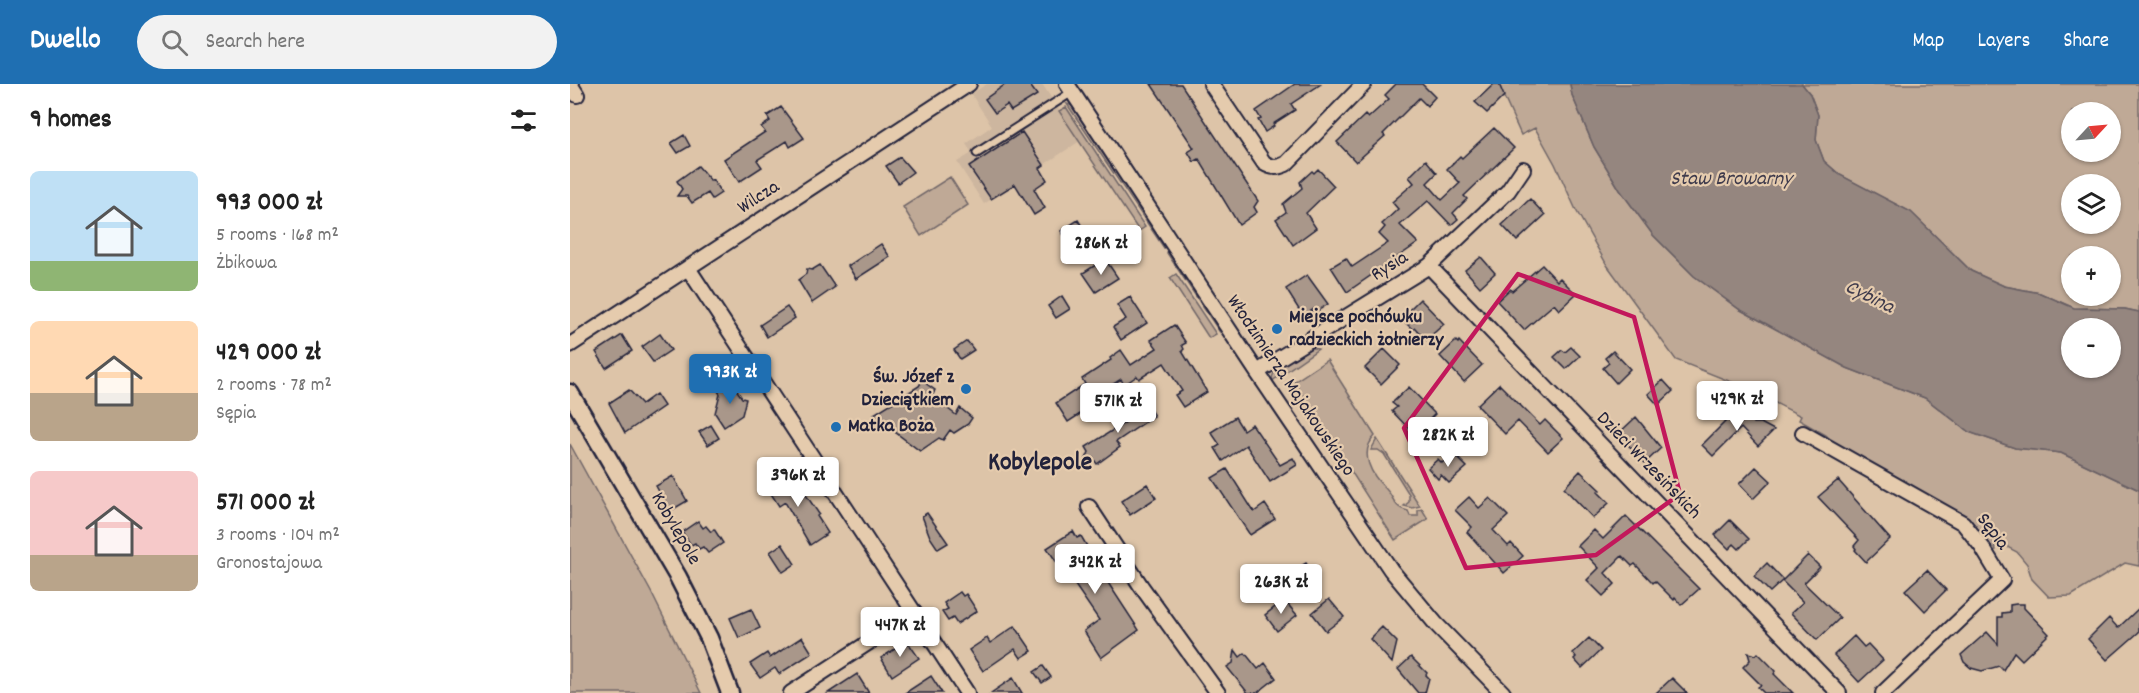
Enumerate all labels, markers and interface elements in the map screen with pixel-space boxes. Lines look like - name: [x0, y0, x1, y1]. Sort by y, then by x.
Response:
- search box: [137, 15, 557, 69]
- text: Dwello: [30, 22, 101, 62]
- icon: search: [158, 26, 191, 59]
- text: Search here: [206, 27, 305, 58]
- text: Map: [1913, 27, 1944, 57]
- text: Layers: [1977, 27, 2030, 57]
- text: Share: [2063, 27, 2109, 57]
- text: 9 homes: [30, 102, 112, 139]
- north arrow: [2061, 102, 2121, 162]
- map controls: [2061, 102, 2121, 378]
- icon: filters: [507, 104, 540, 137]
- water label: Staw Browarny: [1670, 165, 1794, 195]
- street label: Wilcza: [733, 174, 786, 222]
- button: layers: [2061, 174, 2121, 234]
- text: 993 000 zł: [216, 185, 322, 222]
- icon: home: [78, 195, 150, 267]
- text: 5 rooms · 168 m²: [216, 222, 339, 250]
- pin: 286K zł: [1046, 225, 1156, 276]
- text: 286K zł: [1074, 230, 1128, 258]
- street label: Rysia: [1366, 244, 1415, 289]
- button: +: [2061, 246, 2121, 306]
- text: Żbikowa: [216, 250, 277, 278]
- water label: Cybina: [1839, 273, 1900, 323]
- street label: Włodzimierza Majakowskiego: [1219, 290, 1361, 482]
- place label: Miejsce pochówku radzieckich żołnierzy: [1289, 304, 1444, 355]
- button: −: [2061, 318, 2121, 378]
- marker: Miejsce pochówku radzieckich żołnierzy: [1270, 322, 1284, 336]
- text: 429 000 zł: [216, 335, 321, 372]
- icon: home: [78, 345, 150, 417]
- pin: 993K zł: [675, 354, 785, 405]
- text: 993K zł: [703, 359, 757, 387]
- place label: Św. Józef z Dzieciątkiem: [861, 364, 954, 415]
- text: 2 rooms · 78 m²: [216, 372, 332, 400]
- pin: 429K zł: [1682, 381, 1792, 432]
- marker: Św. Józef z Dzieciątkiem: [959, 382, 973, 396]
- pin: 571K zł: [1063, 383, 1173, 434]
- text: 429K zł: [1711, 386, 1763, 414]
- text: 571K zł: [1094, 388, 1142, 416]
- text: Sępia: [216, 400, 256, 428]
- street label: Dzieci Wrzesińskich: [1589, 406, 1707, 526]
- place label: Matka Boża: [848, 413, 935, 441]
- pin: 282K zł: [1393, 417, 1503, 468]
- marker: Matka Boża: [829, 420, 843, 434]
- text: 282K zł: [1422, 422, 1474, 450]
- district label: Kobylepole: [988, 445, 1092, 482]
- pin: 396K zł: [743, 457, 853, 508]
- text: 396K zł: [771, 462, 825, 490]
- text: 571 000 zł: [216, 485, 315, 522]
- street label: Kobylepole: [643, 487, 707, 571]
- icon: home: [78, 495, 150, 567]
- street label: Sępia: [1969, 508, 2016, 557]
- text: 3 rooms · 104 m²: [216, 522, 340, 550]
- pin: 342K zł: [1040, 544, 1150, 595]
- text: 342K zł: [1069, 549, 1121, 577]
- text: Gronostajowa: [216, 550, 322, 578]
- pin: 263K zł: [1226, 564, 1336, 615]
- text: 263K zł: [1254, 569, 1308, 597]
- pin: 447K zł: [845, 607, 955, 658]
- text: 447K zł: [875, 612, 925, 640]

